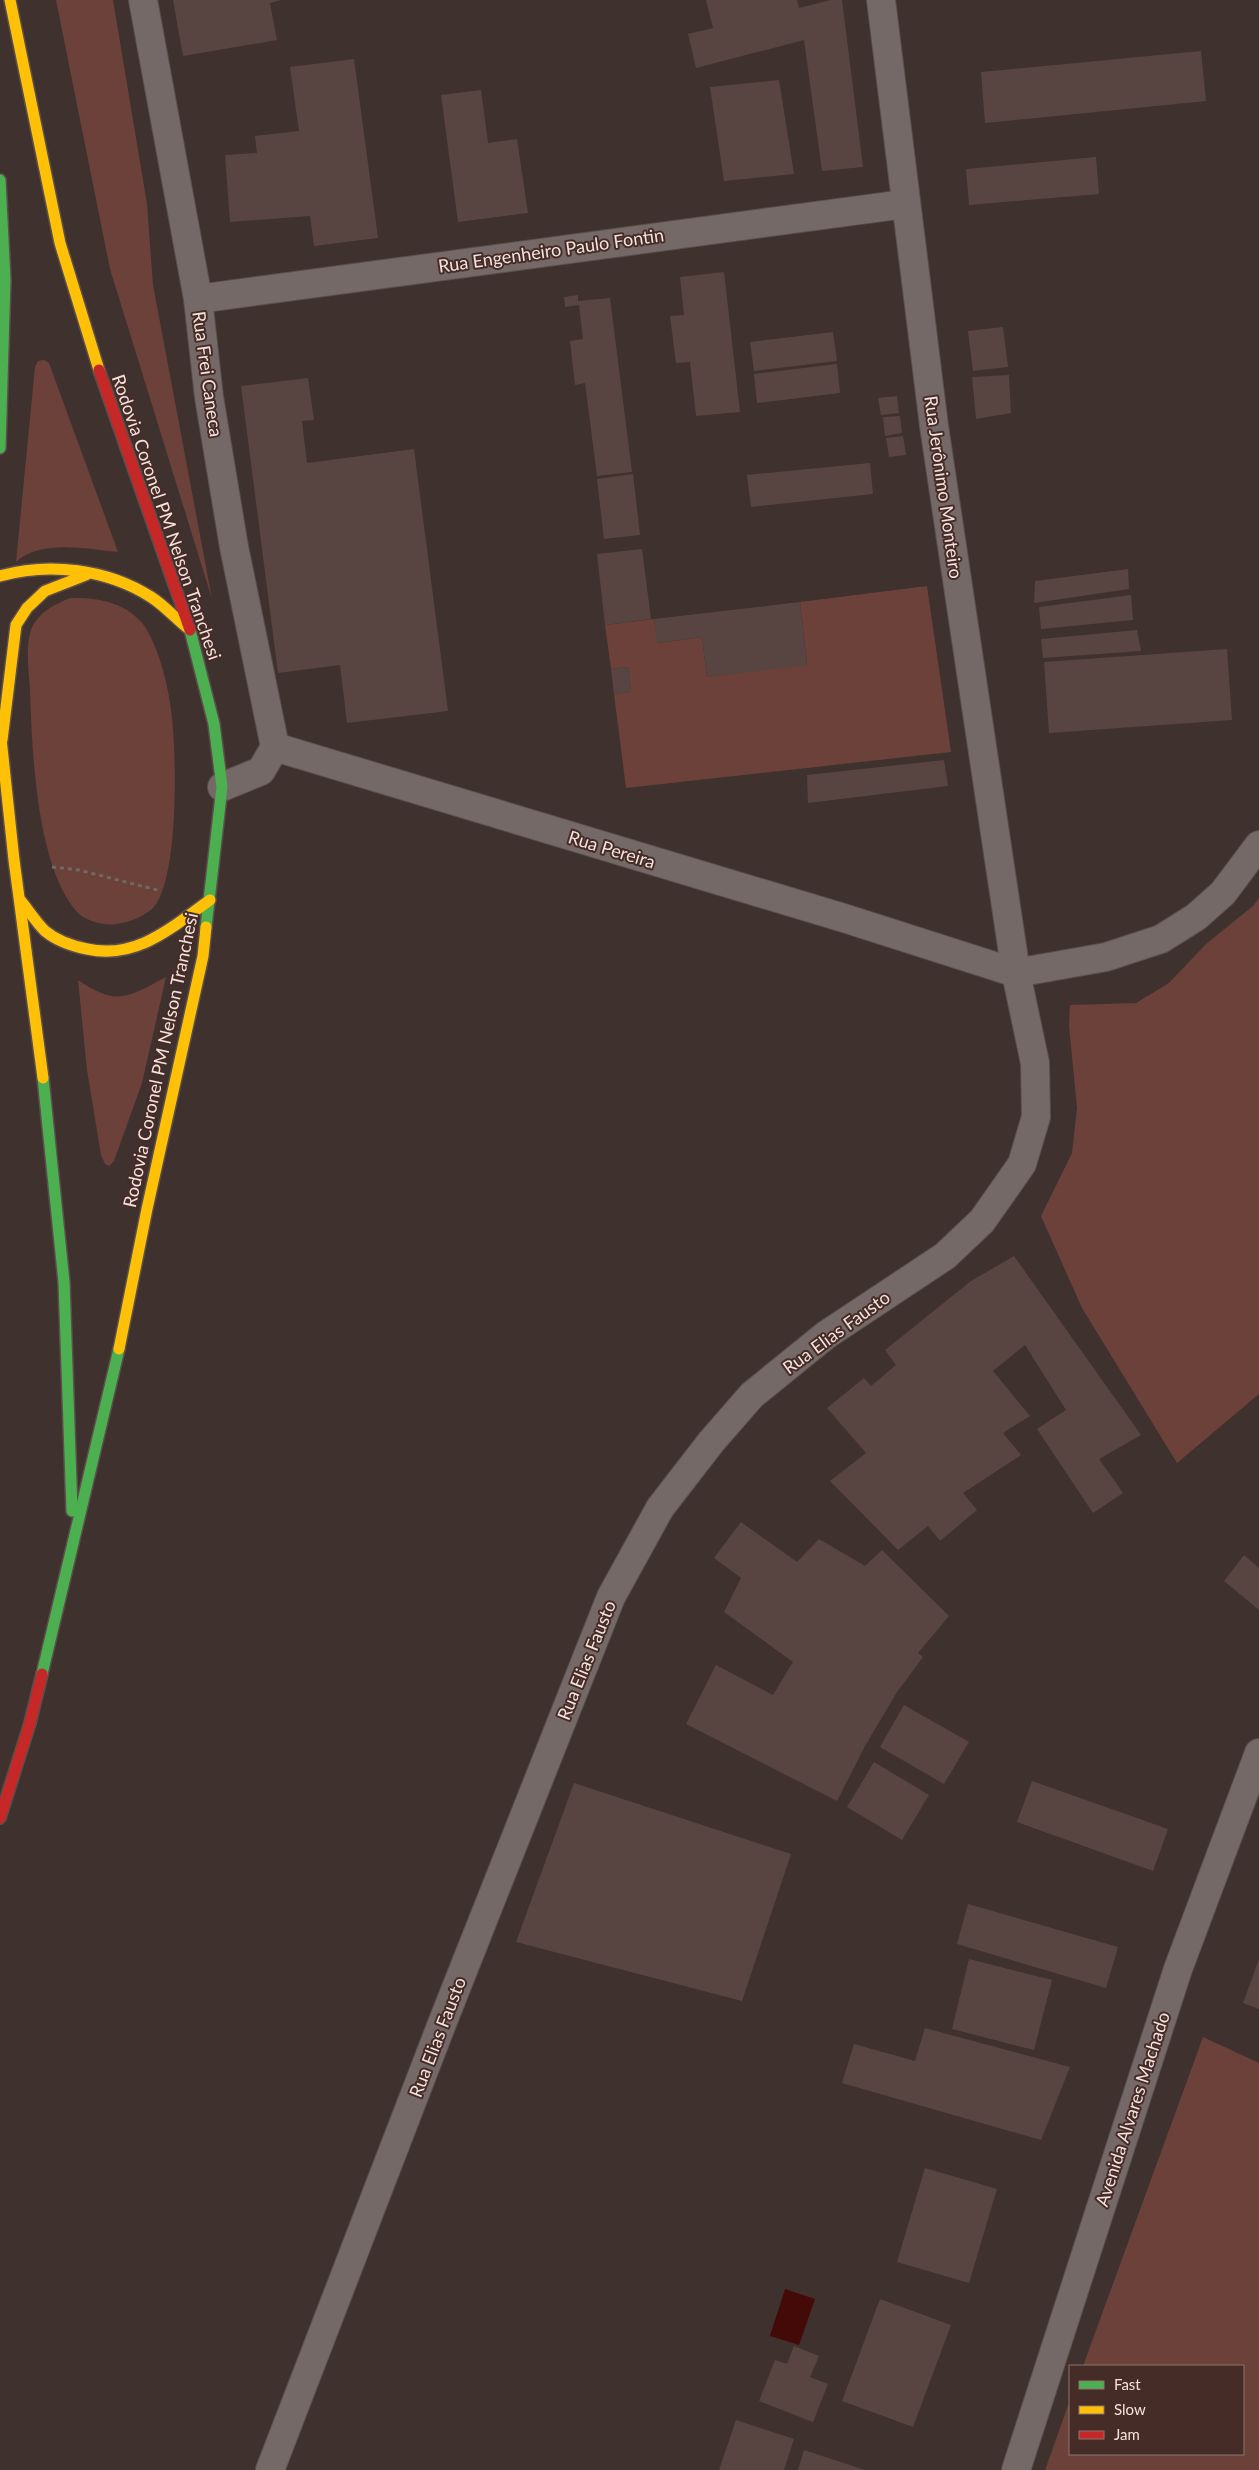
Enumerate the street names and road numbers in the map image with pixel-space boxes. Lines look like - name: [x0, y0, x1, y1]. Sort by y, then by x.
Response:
- street label: Rua Engenheiro Paulo Fontin: [437, 223, 665, 277]
- street label: Rua Frei Caneca: [188, 310, 228, 438]
- street label: Rodovia Coronel PM Nelson Tranchesi: [108, 371, 226, 663]
- street label: Rua Jerônimo Monteiro: [920, 394, 968, 580]
- street label: Rua Pereira: [566, 825, 658, 873]
- street label: Rodovia Coronel PM Nelson Tranchesi: [118, 911, 202, 1209]
- street label: Rua Elias Fausto: [778, 1286, 894, 1378]
- street label: Rua Elias Fausto: [552, 1597, 620, 1723]
- street label: Rua Elias Fausto: [404, 1974, 470, 2100]
- street label: Avenida Alvares Machado: [1090, 2009, 1174, 2209]

